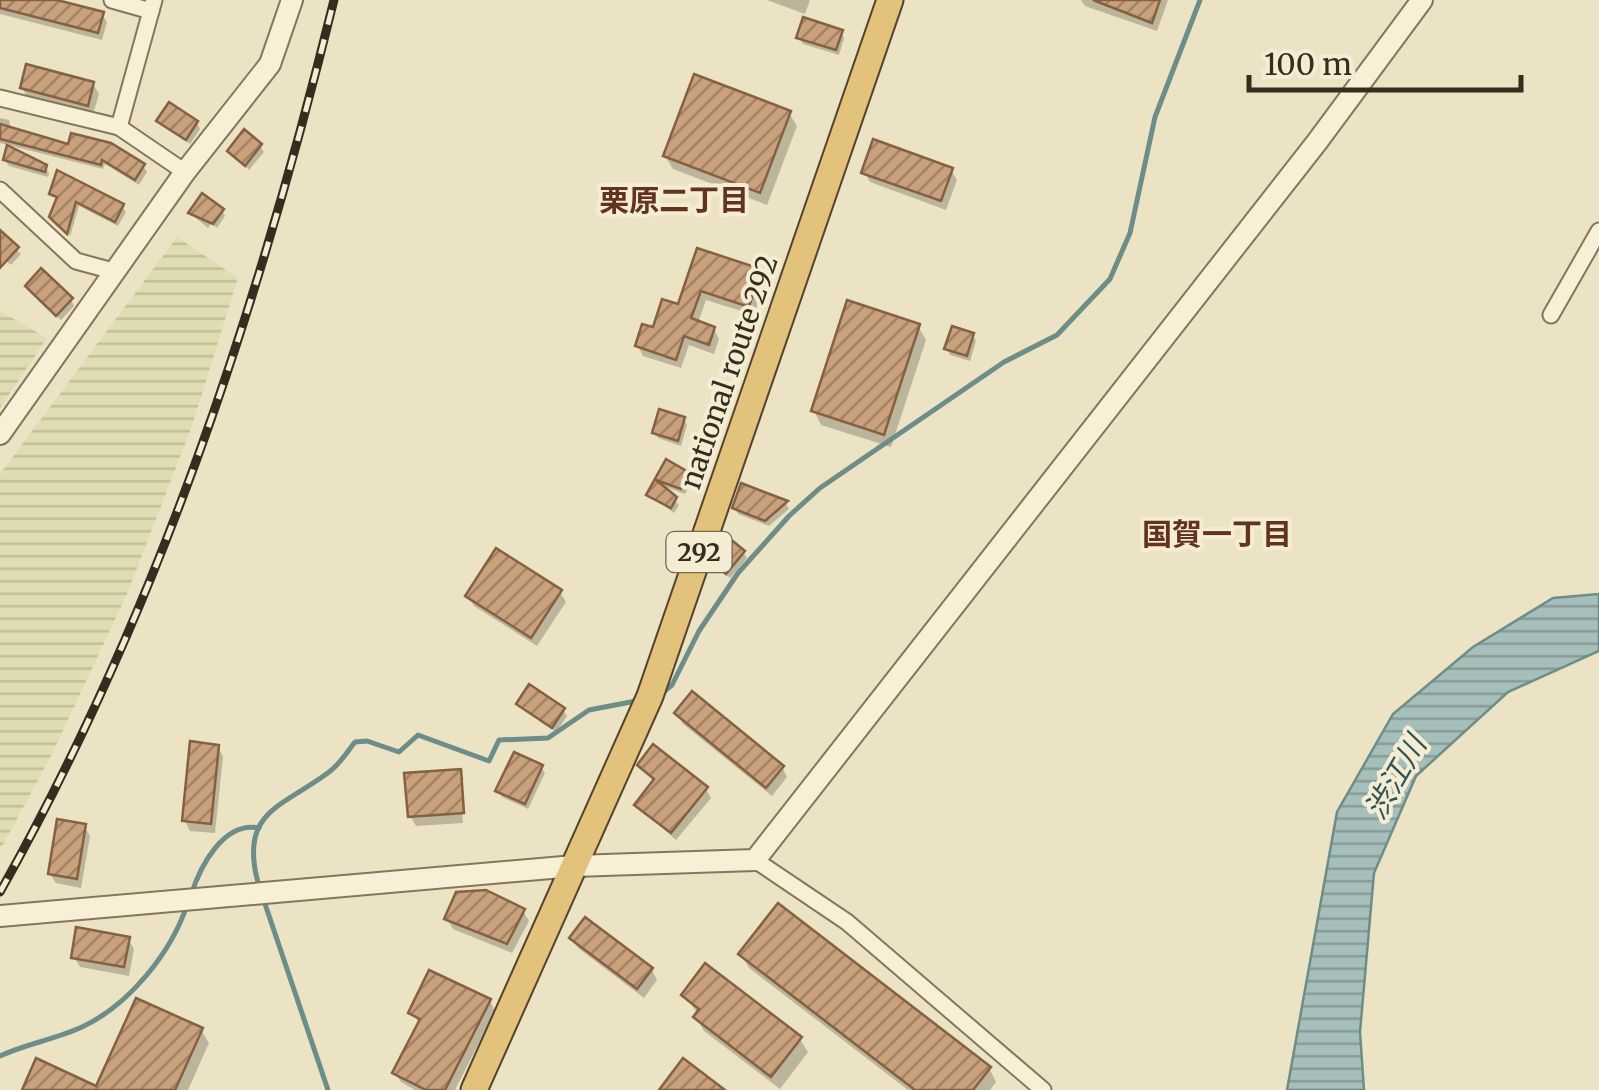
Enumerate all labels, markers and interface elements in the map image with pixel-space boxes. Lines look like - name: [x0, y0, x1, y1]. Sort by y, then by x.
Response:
- scale bar: [1249, 30, 1522, 92]
- text: 100 m: [1264, 45, 1352, 83]
- district label: 栗原二丁目: [599, 181, 749, 219]
- street label: national route 292: [672, 250, 786, 494]
- district label: 国賀一丁目: [1142, 515, 1292, 553]
- road number: 292: [666, 532, 732, 572]
- water label: 渋江川: [1356, 726, 1435, 825]

